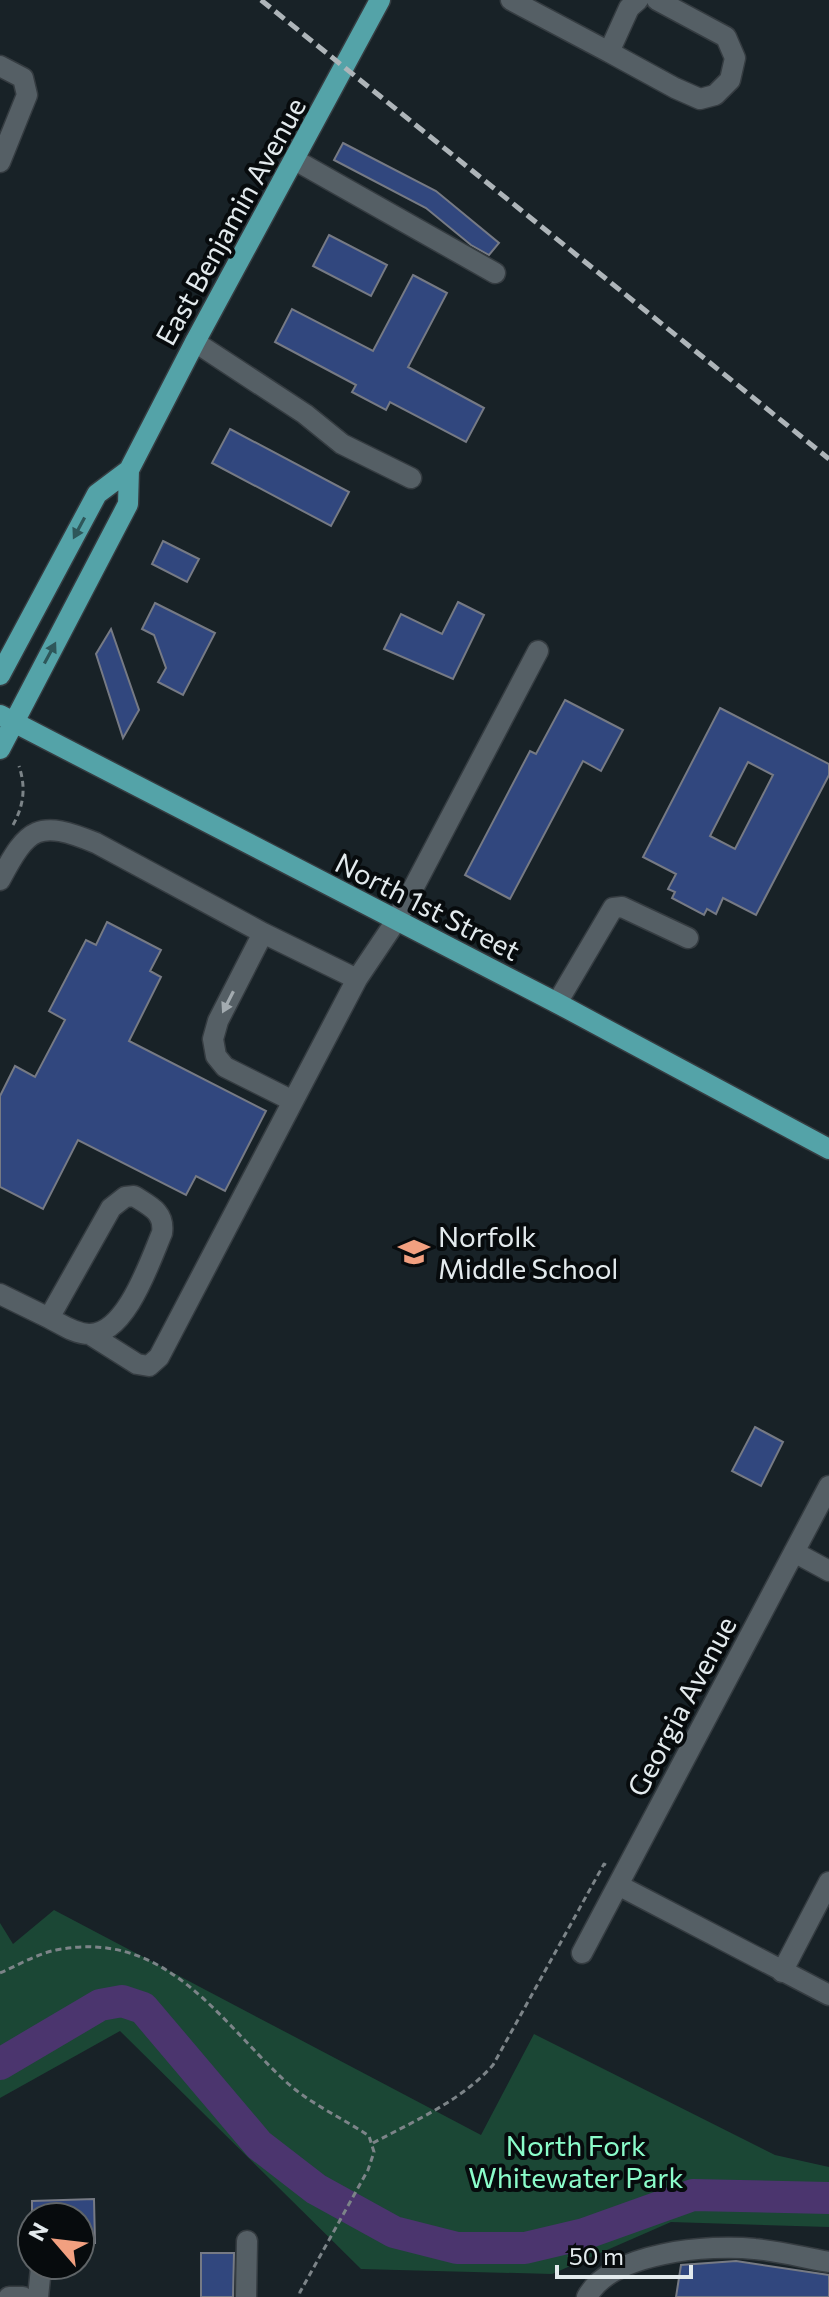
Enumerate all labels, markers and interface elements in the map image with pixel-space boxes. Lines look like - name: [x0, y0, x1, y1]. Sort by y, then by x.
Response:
- street label: East Benjamin Avenue: [148, 91, 312, 351]
- one-way arrow: [73, 517, 87, 539]
- one-way arrow: [44, 641, 57, 664]
- street label: North 1st Street: [330, 845, 526, 967]
- one-way arrow: [221, 990, 234, 1013]
- place label: Norfolk Middle School: [438, 1219, 618, 1285]
- school or university icon: Norfolk Middle School: [397, 1235, 431, 1269]
- street label: Georgia Avenue: [619, 1610, 743, 1802]
- park label: North Fork Whitewater Park: [468, 2128, 684, 2194]
- north arrow: [16, 2201, 96, 2281]
- text: N: [22, 2218, 54, 2245]
- scale bar: [557, 2229, 691, 2279]
- text: 50 m: [569, 2241, 624, 2270]

